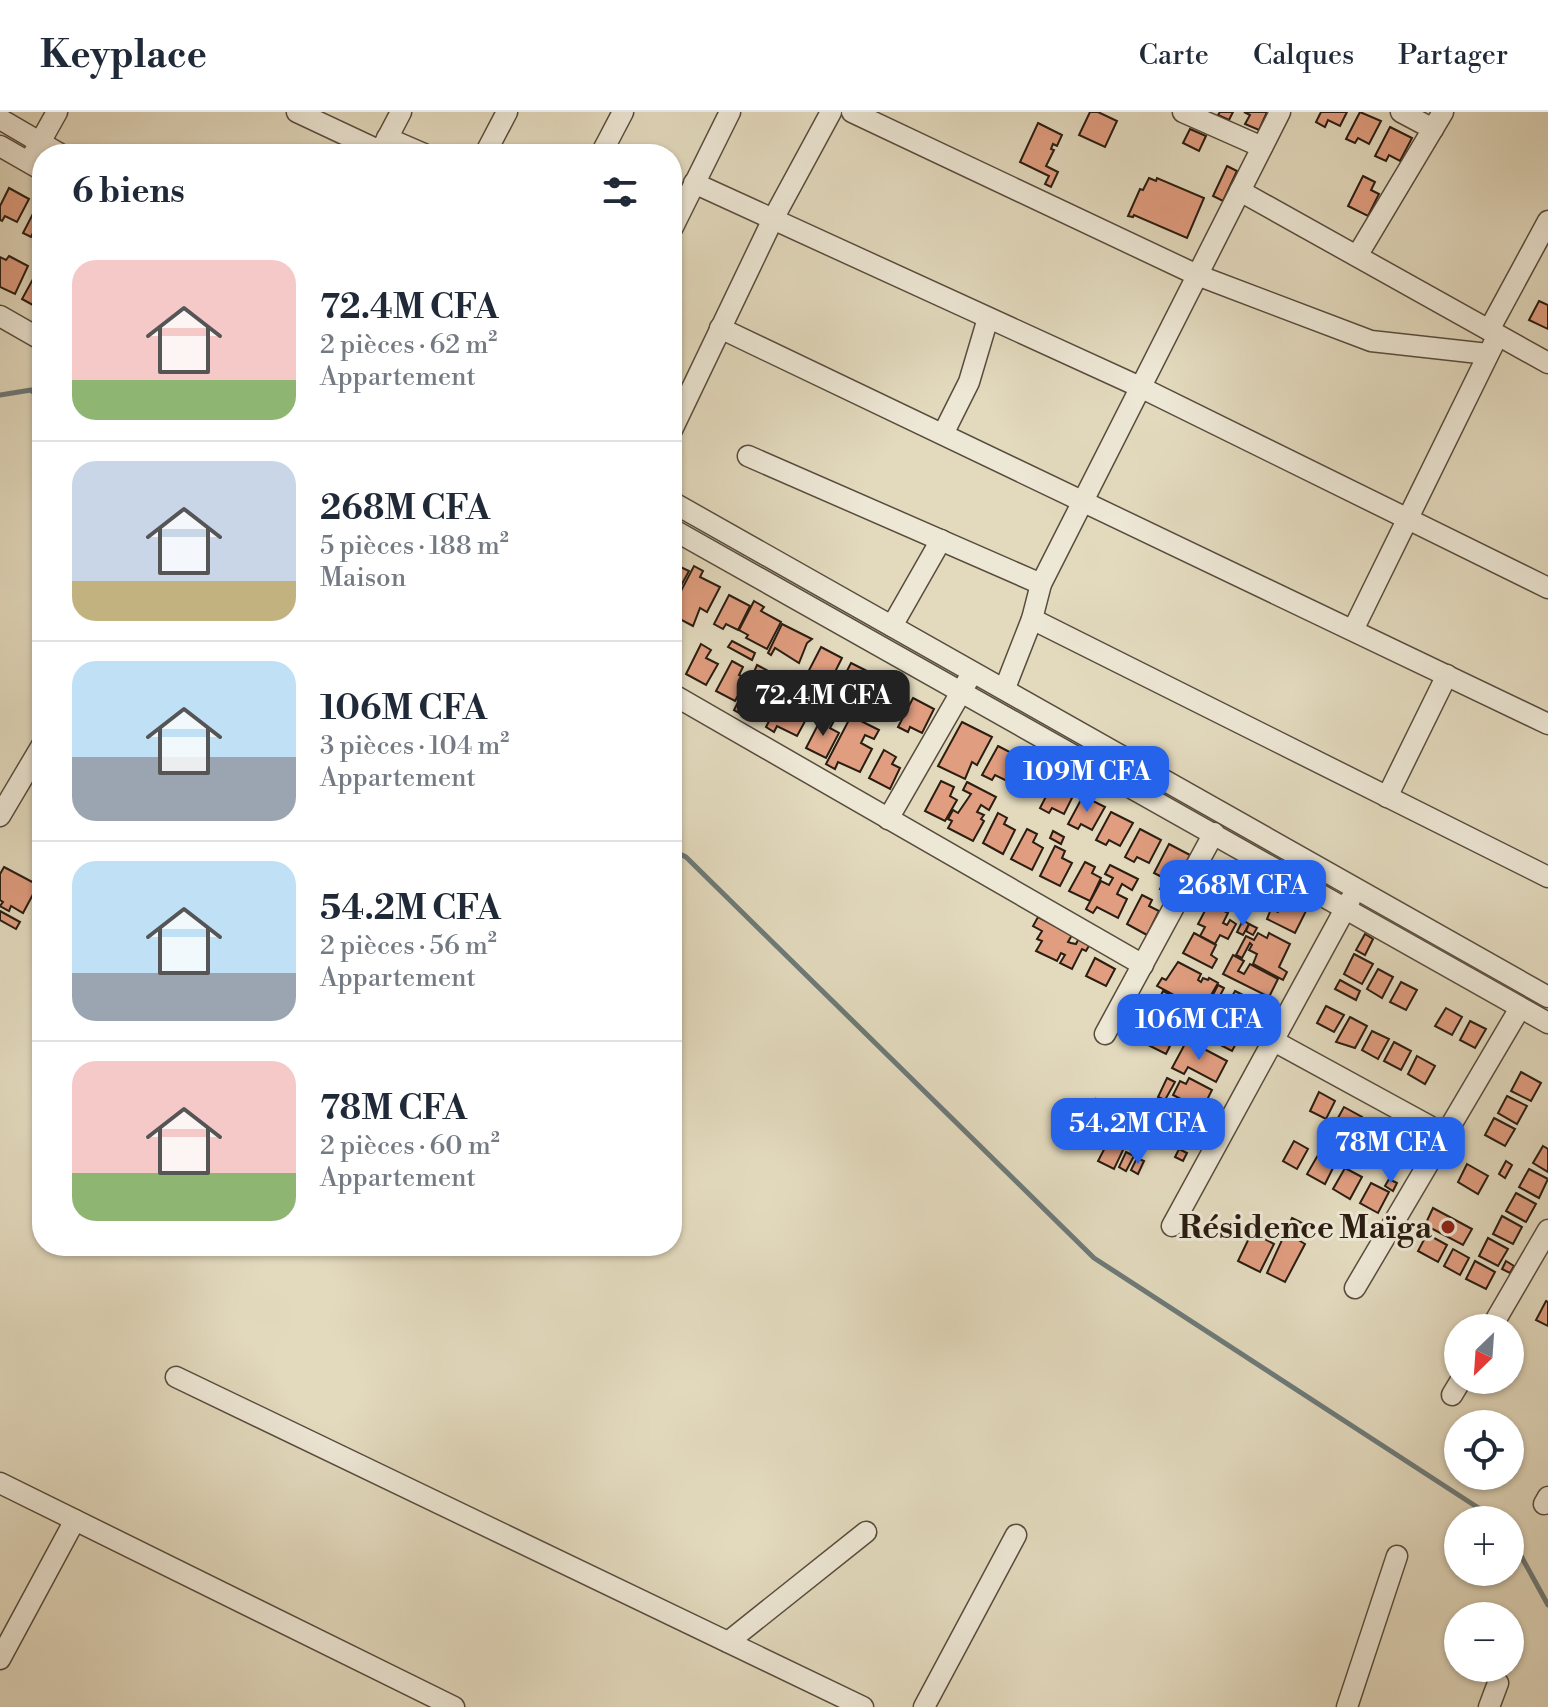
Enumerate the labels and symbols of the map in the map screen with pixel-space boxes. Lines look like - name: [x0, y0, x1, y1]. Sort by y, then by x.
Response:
- pin: 72.4M CFA: [731, 670, 915, 738]
- pin: 109M CFA: [1004, 746, 1170, 814]
- pin: 268M CFA: [1160, 860, 1326, 928]
- pin: 106M CFA: [1116, 994, 1282, 1062]
- pin: 54.2M CFA: [1046, 1098, 1230, 1166]
- pin: 78M CFA: [1317, 1117, 1465, 1185]
- place label: Résidence Maïga: [1179, 1208, 1433, 1248]
- marker: Résidence Maïga: [1439, 1218, 1457, 1236]
- north arrow: [1444, 1314, 1524, 1394]

